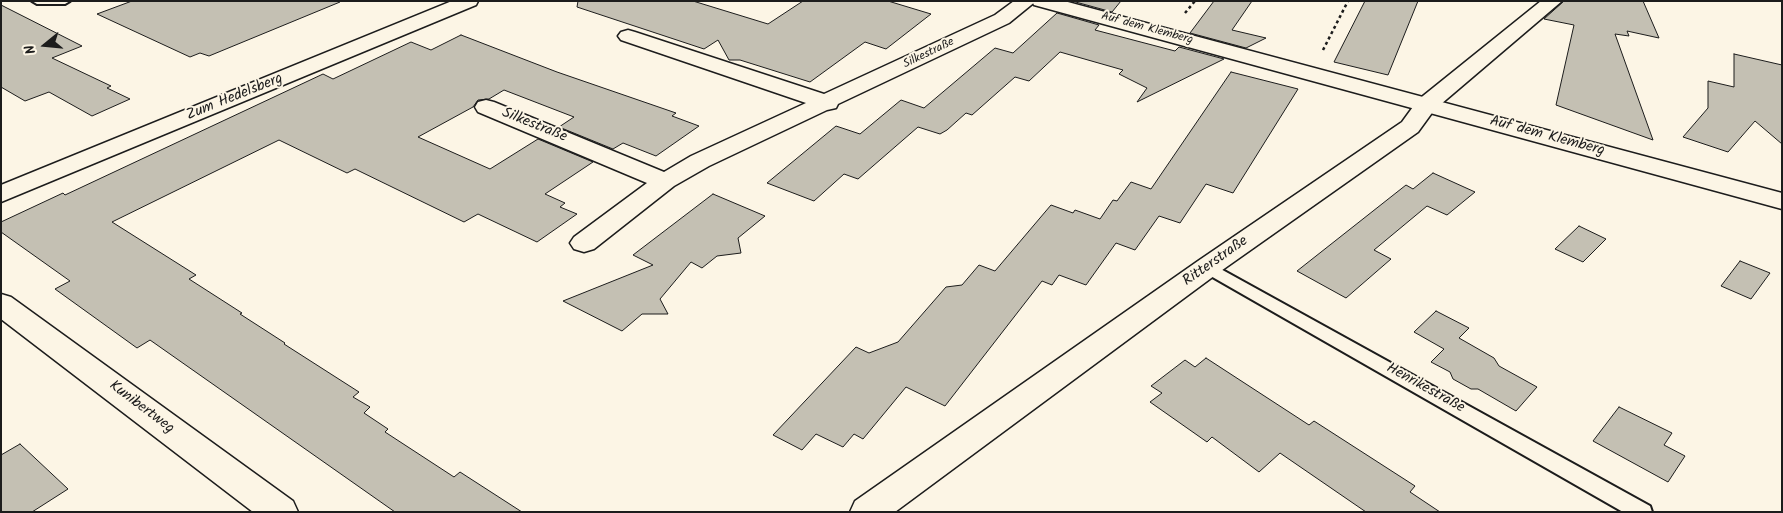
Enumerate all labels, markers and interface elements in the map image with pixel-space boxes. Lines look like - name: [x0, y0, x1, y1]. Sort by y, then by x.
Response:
- street label: Auf dem Klemberg: [1099, 10, 1195, 48]
- north arrow: [20, 20, 70, 70]
- street label: Silkestraße: [901, 35, 957, 73]
- text: N: [19, 42, 42, 57]
- street label: Zum Hedelsberg: [184, 70, 286, 126]
- street label: Silkestraße: [499, 105, 569, 147]
- street label: Auf dem Klemberg: [1488, 113, 1606, 161]
- street label: Ritterstraße: [1180, 233, 1252, 291]
- street label: Henrikestraße: [1383, 360, 1467, 418]
- street label: Kunibertweg: [105, 378, 177, 438]

